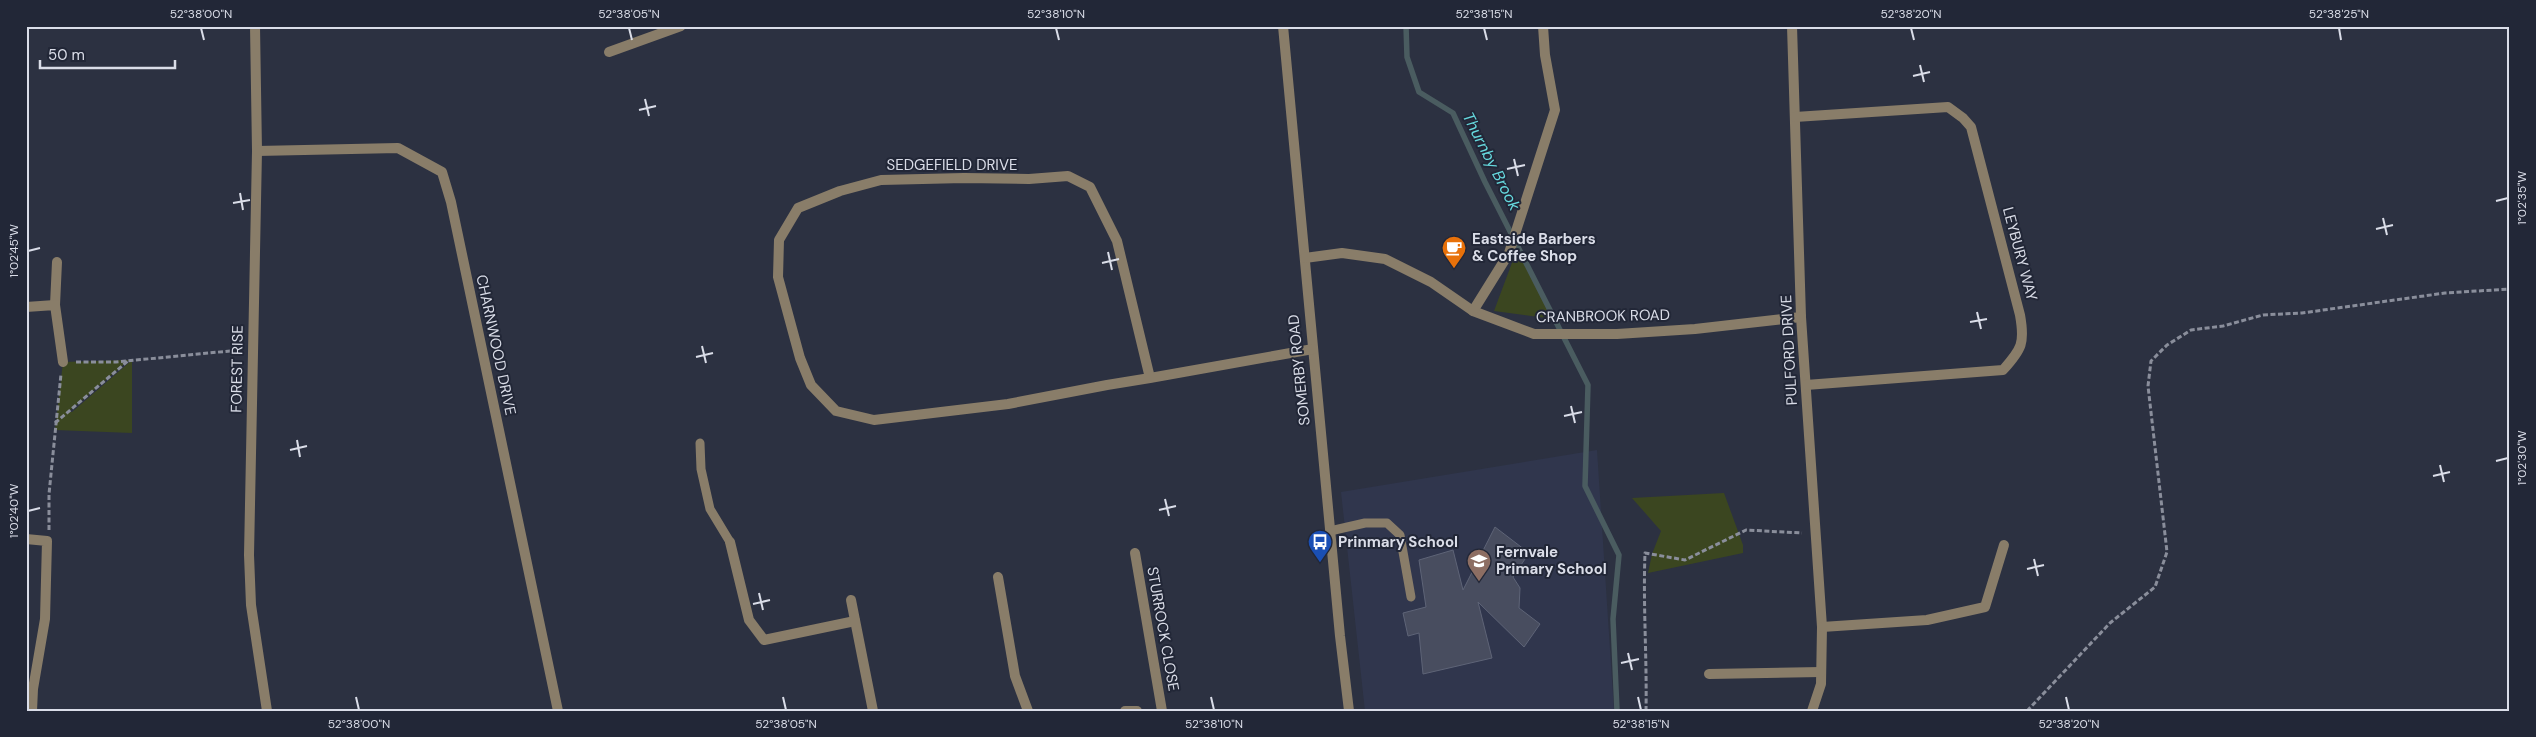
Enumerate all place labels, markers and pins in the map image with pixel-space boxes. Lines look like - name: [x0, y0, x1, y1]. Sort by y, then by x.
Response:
- place label: Eastside Barbers & Coffee Shop: [1472, 229, 1596, 266]
- cafe icon: Eastside Barbers & Coffee Shop: [1441, 235, 1467, 269]
- bus stop icon: Prinmary School: [1307, 529, 1333, 563]
- place label: Prinmary School: [1338, 532, 1458, 552]
- place label: Fernvale Primary School: [1496, 542, 1607, 579]
- school or university icon: Fernvale Primary School: [1466, 548, 1492, 582]

